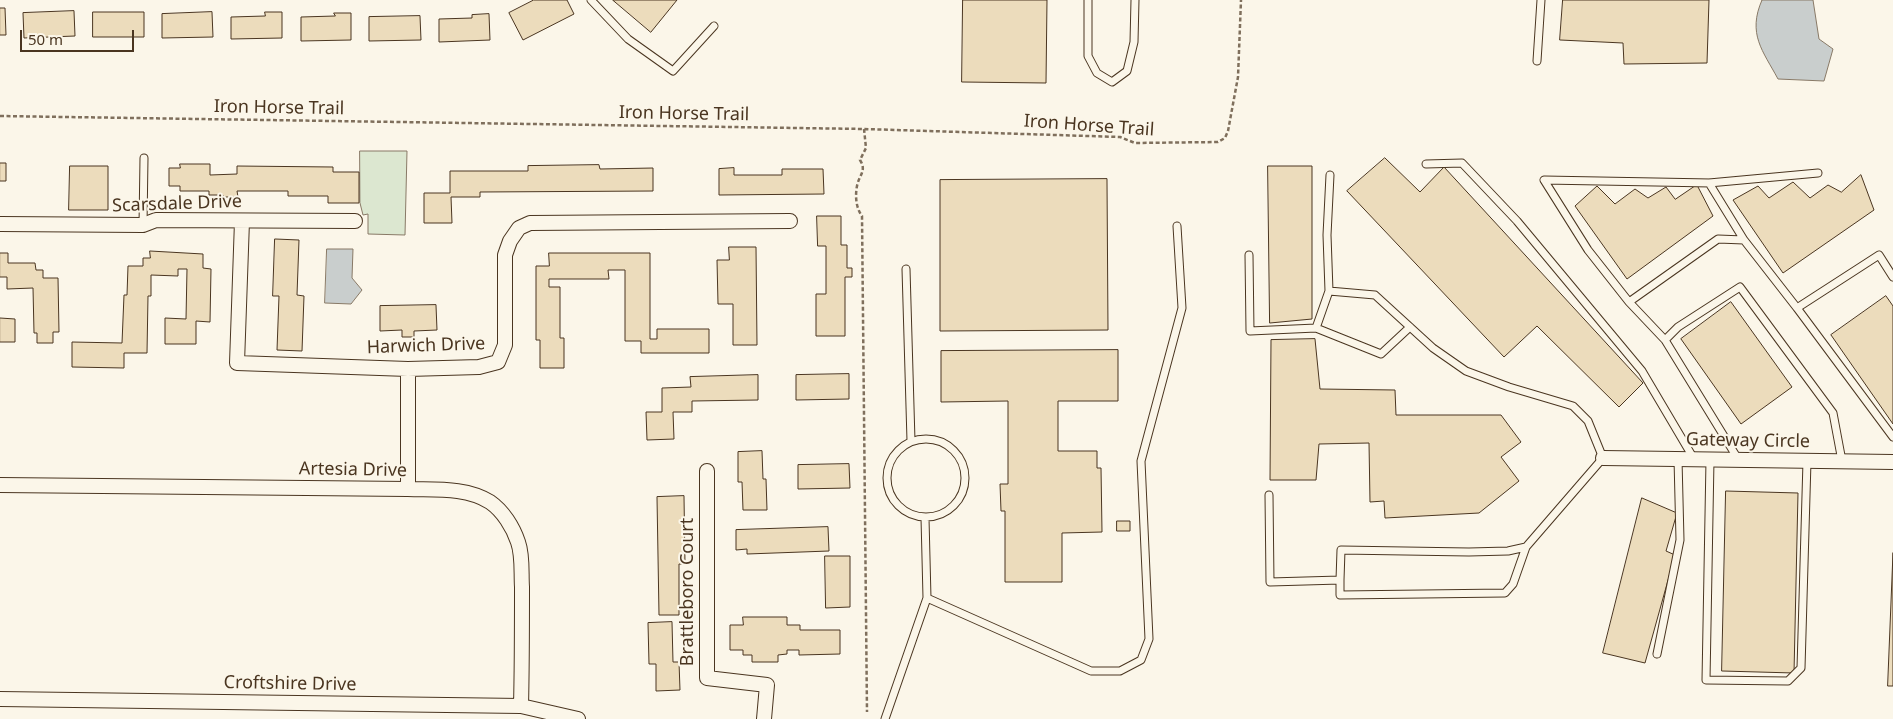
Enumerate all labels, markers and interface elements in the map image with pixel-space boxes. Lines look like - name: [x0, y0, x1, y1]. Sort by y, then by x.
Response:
- scale bar: [22, 20, 136, 52]
- text: 50 m: [28, 29, 63, 49]
- street label: Iron Horse Trail: [214, 96, 344, 120]
- street label: Iron Horse Trail: [619, 102, 749, 126]
- street label: Iron Horse Trail: [1023, 111, 1155, 141]
- street label: Scarsdale Drive: [112, 191, 242, 217]
- street label: Harwich Drive: [366, 333, 486, 359]
- street label: Gateway Circle: [1686, 429, 1810, 453]
- street label: Artesia Drive: [299, 458, 407, 482]
- street label: Brattleboro Court: [677, 518, 699, 666]
- street label: Croftshire Drive: [223, 672, 357, 696]

